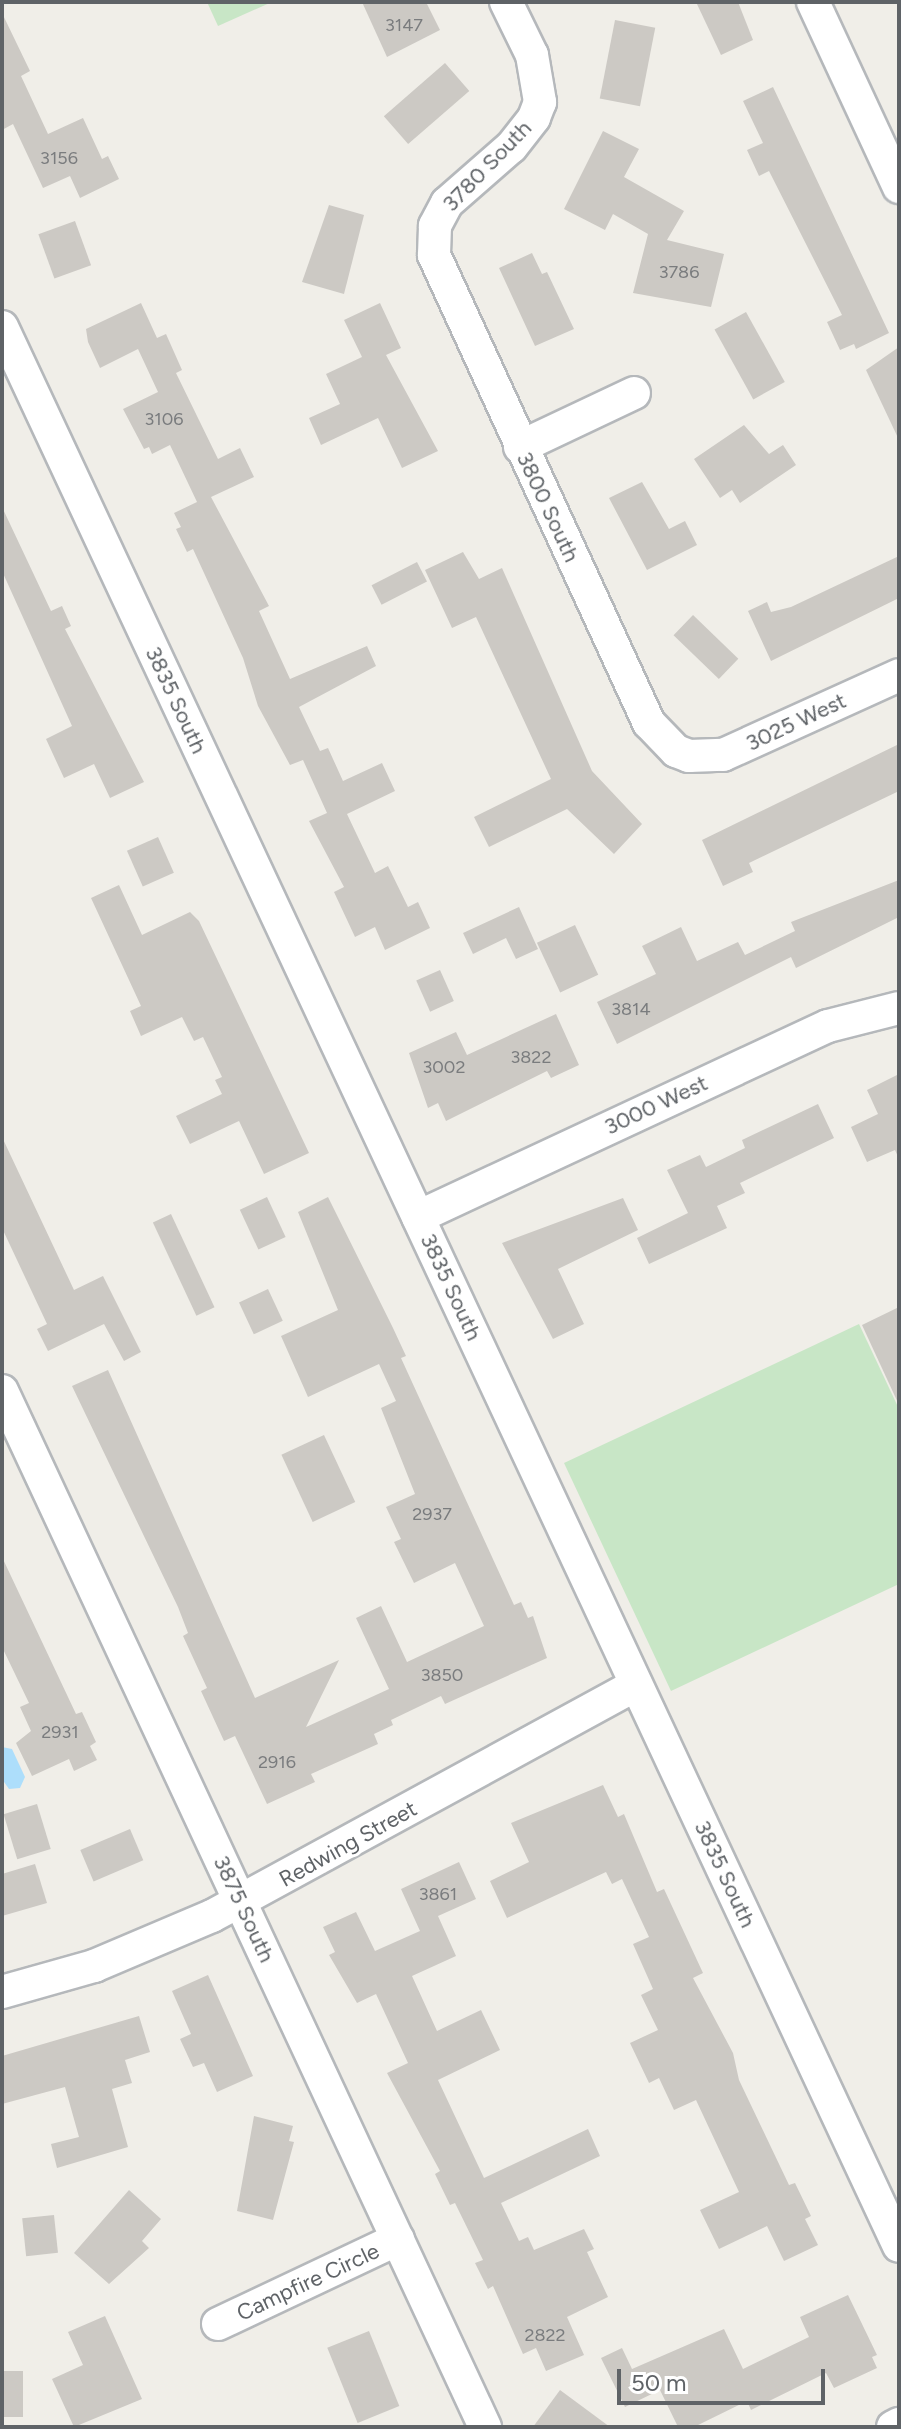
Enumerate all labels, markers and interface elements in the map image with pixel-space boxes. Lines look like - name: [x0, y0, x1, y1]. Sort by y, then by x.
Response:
- house number: 3147: [385, 14, 423, 36]
- street label: 3780 South: [437, 115, 537, 217]
- house number: 3156: [40, 147, 78, 169]
- house number: 3786: [659, 261, 699, 283]
- house number: 3106: [145, 408, 183, 430]
- street label: 3800 South: [511, 448, 585, 566]
- street label: 3835 South: [140, 642, 212, 758]
- street label: 3025 West: [742, 687, 850, 757]
- house number: 3814: [611, 998, 651, 1020]
- house number: 3822: [511, 1046, 551, 1068]
- house number: 3002: [423, 1056, 465, 1078]
- street label: 3000 West: [600, 1070, 712, 1140]
- street label: 3835 South: [415, 1229, 487, 1345]
- house number: 2937: [412, 1503, 452, 1525]
- house number: 3850: [421, 1664, 463, 1686]
- house number: 2931: [41, 1721, 79, 1743]
- house number: 2916: [258, 1751, 296, 1773]
- street label: Redwing Street: [275, 1795, 421, 1893]
- street label: 3835 South: [689, 1816, 761, 1932]
- street label: 3875 South: [208, 1852, 280, 1966]
- house number: 3861: [419, 1883, 457, 1905]
- street label: Campfire Circle: [233, 2237, 383, 2327]
- house number: 2822: [524, 2324, 566, 2346]
- scale bar: [621, 2353, 829, 2403]
- text: 50 m: [631, 2368, 687, 2397]

